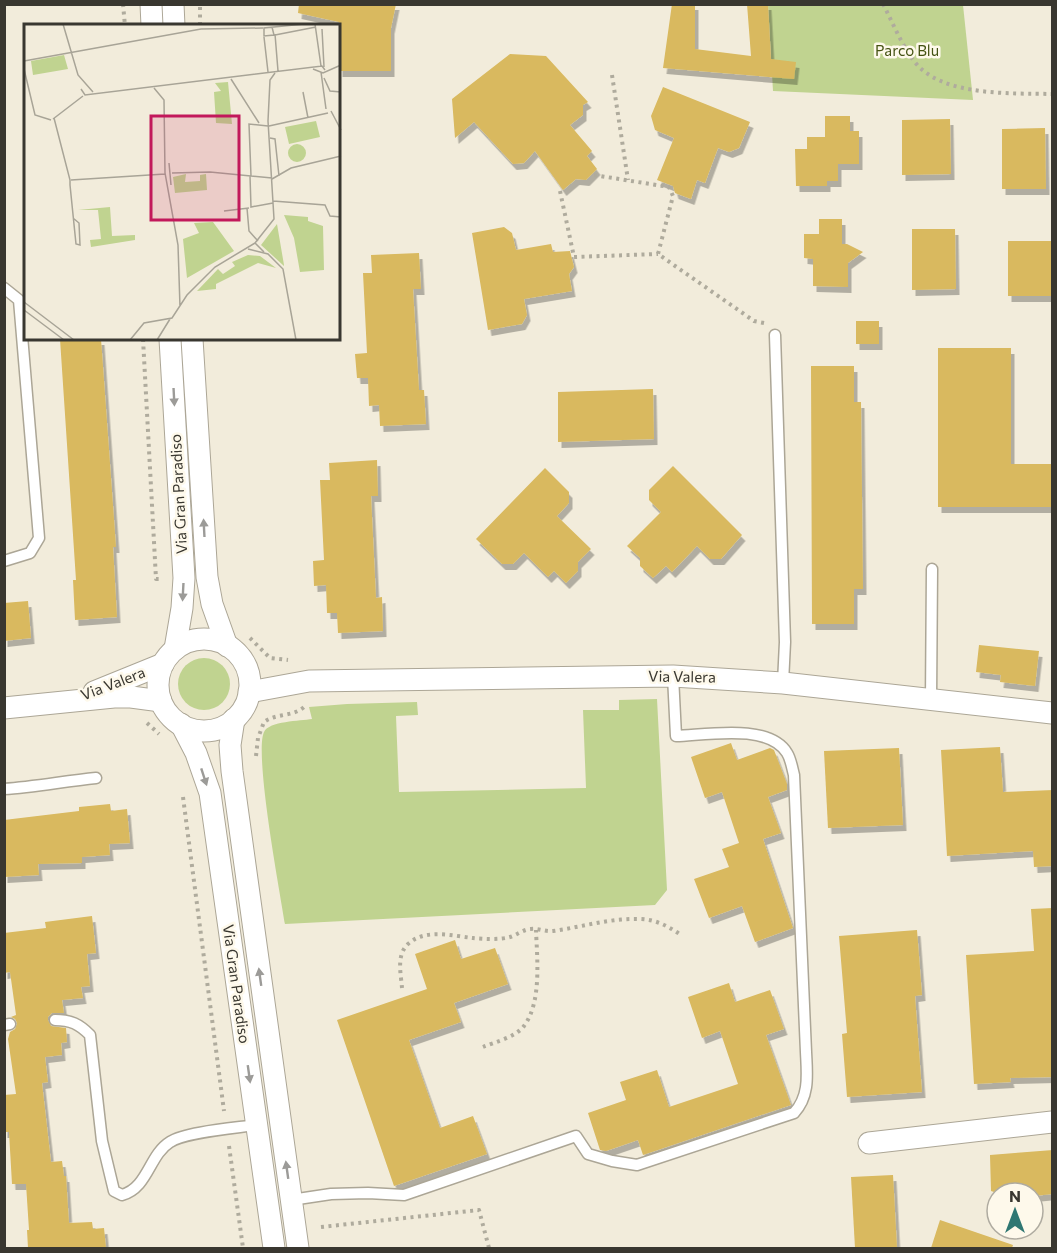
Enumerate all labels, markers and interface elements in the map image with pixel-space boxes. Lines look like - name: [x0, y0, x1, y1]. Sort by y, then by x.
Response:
- inset map: [24, 24, 340, 340]
- park label: Parco Blu: [875, 41, 939, 59]
- one-way arrow: [169, 388, 178, 407]
- street label: Via Gran Paradiso: [166, 433, 190, 555]
- one-way arrow: [199, 518, 208, 537]
- one-way arrow: [178, 583, 187, 602]
- street label: Via Valera: [78, 663, 147, 704]
- street label: Via Valera: [648, 666, 716, 686]
- one-way arrow: [200, 768, 210, 786]
- street label: Via Gran Paradiso: [220, 923, 254, 1045]
- one-way arrow: [256, 967, 265, 986]
- one-way arrow: [245, 1064, 254, 1083]
- one-way arrow: [283, 1160, 292, 1179]
- north arrow: [985, 1181, 1045, 1241]
- text: N: [1009, 1186, 1021, 1205]

